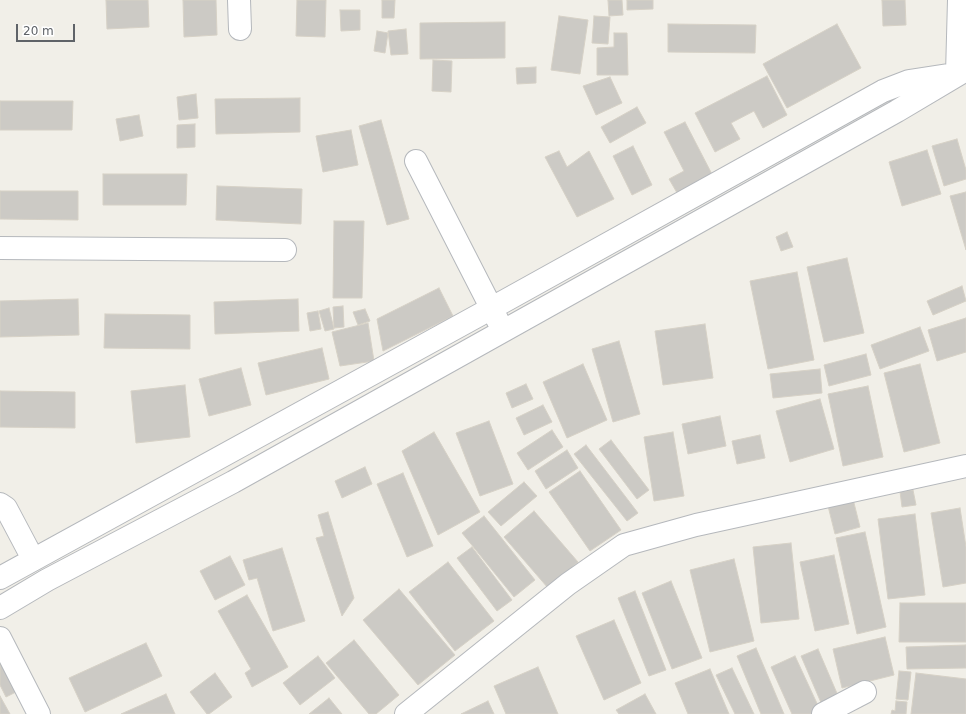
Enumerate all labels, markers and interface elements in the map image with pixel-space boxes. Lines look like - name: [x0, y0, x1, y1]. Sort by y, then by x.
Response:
- scale bar: [18, 16, 77, 42]
- text: 20 m: [23, 24, 54, 38]

